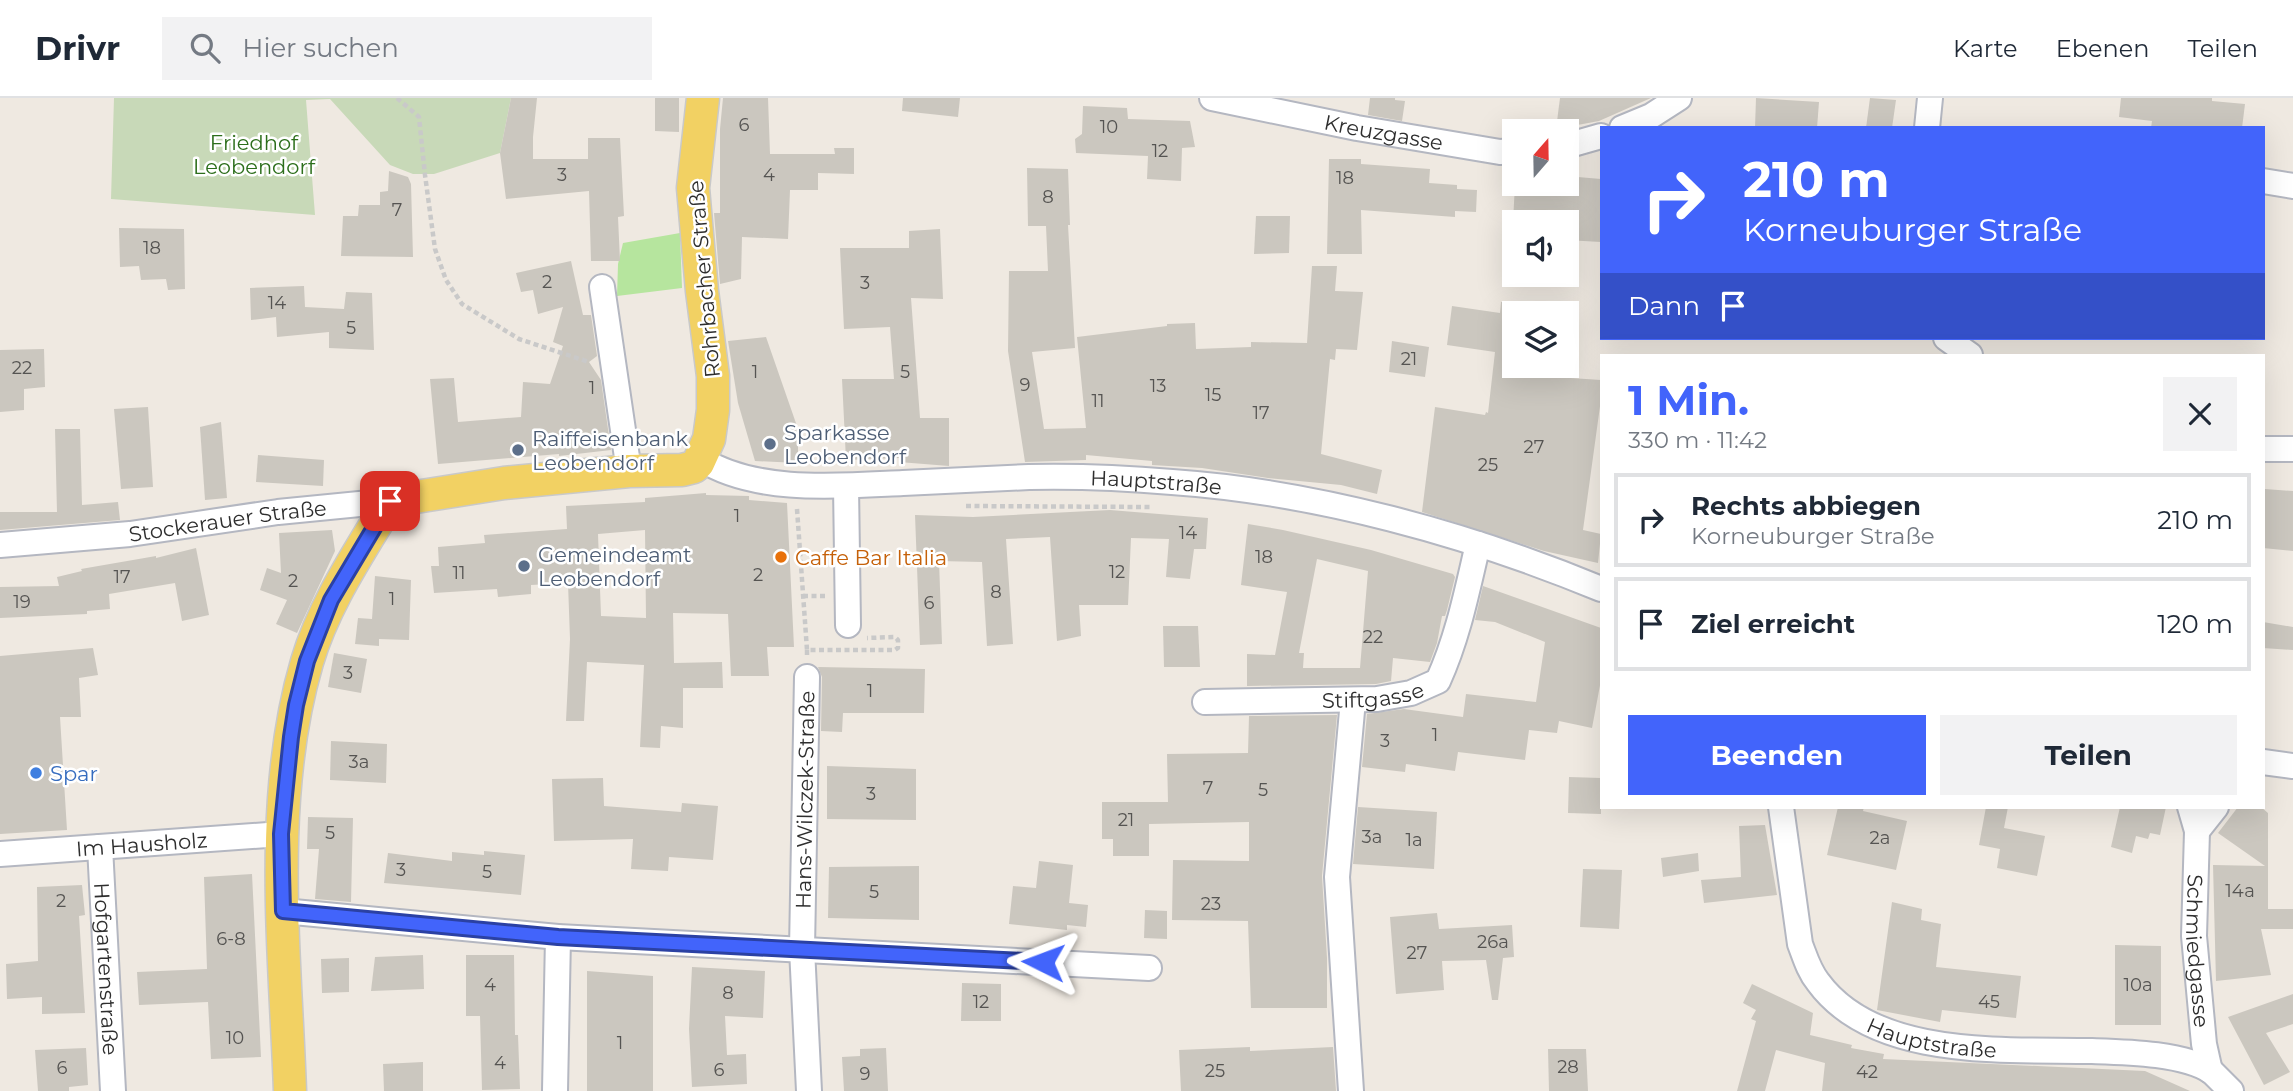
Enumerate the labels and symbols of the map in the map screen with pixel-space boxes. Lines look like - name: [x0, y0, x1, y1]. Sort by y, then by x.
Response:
- street label: Kreuzgasse: [1322, 109, 1445, 155]
- house number: 6: [739, 114, 750, 136]
- house number: 10: [1100, 116, 1118, 138]
- north arrow: [1502, 119, 1578, 196]
- park label: Friedhof Leobendorf: [193, 130, 316, 179]
- house number: 12: [1152, 140, 1168, 162]
- house number: 3: [557, 164, 567, 186]
- house number: 4: [763, 164, 775, 186]
- house number: 18: [1336, 167, 1354, 189]
- street label: Rohrbacher Straße: [683, 179, 725, 379]
- house number: 8: [1042, 186, 1054, 208]
- house number: 7: [392, 199, 402, 221]
- house number: 18: [143, 237, 161, 259]
- house number: 2: [542, 271, 552, 293]
- house number: 3: [860, 272, 870, 294]
- house number: 14: [268, 292, 286, 314]
- house number: 5: [346, 317, 356, 339]
- house number: 21: [1401, 348, 1417, 370]
- house number: 22: [12, 357, 32, 379]
- house number: 1: [752, 361, 758, 383]
- house number: 5: [900, 361, 910, 383]
- house number: 9: [1020, 374, 1031, 396]
- house number: 13: [1150, 375, 1166, 397]
- house number: 1: [589, 377, 595, 399]
- house number: 15: [1205, 384, 1221, 406]
- house number: 11: [1092, 390, 1105, 412]
- house number: 17: [1252, 402, 1270, 424]
- place label: Sparkasse Leobendorf: [784, 420, 907, 469]
- place label: Raiffeisenbank Leobendorf: [532, 426, 688, 475]
- marker: Sparkasse Leobendorf: [762, 436, 778, 452]
- house number: 27: [1524, 436, 1544, 458]
- marker: Raiffeisenbank Leobendorf: [510, 442, 526, 458]
- house number: 25: [1478, 454, 1498, 476]
- street label: Hauptstraße: [1090, 465, 1223, 499]
- pin: [360, 471, 420, 531]
- street label: Stockerauer Straße: [127, 495, 328, 547]
- house number: 1: [734, 505, 740, 527]
- house number: 14: [1179, 522, 1197, 544]
- place label: Gemeindeamt Leobendorf: [538, 542, 692, 591]
- place label: Caffe Bar Italia: [795, 545, 947, 570]
- house number: 18: [1255, 546, 1273, 568]
- marker: Caffe Bar Italia: [773, 549, 789, 565]
- marker: Gemeindeamt Leobendorf: [516, 558, 532, 574]
- house number: 12: [1109, 561, 1125, 583]
- house number: 11: [453, 562, 466, 584]
- house number: 2: [753, 564, 763, 586]
- house number: 17: [113, 566, 131, 588]
- house number: 2: [288, 570, 298, 592]
- house number: 8: [990, 581, 1002, 603]
- house number: 1: [389, 588, 395, 610]
- house number: 19: [13, 591, 31, 613]
- house number: 6: [924, 592, 935, 614]
- house number: 22: [1363, 626, 1383, 648]
- house number: 3: [343, 662, 353, 684]
- street label: Stiftgasse: [1322, 676, 1428, 712]
- house number: 1: [867, 680, 873, 702]
- street label: Hans-Wilczek-Straße: [791, 691, 819, 909]
- house number: 1: [1432, 724, 1438, 746]
- house number: 3: [1380, 730, 1390, 752]
- house number: 3a: [349, 751, 369, 773]
- place label: Spar: [50, 761, 98, 786]
- marker: Spar: [28, 765, 44, 781]
- house number: 7: [1203, 777, 1213, 799]
- house number: 5: [1258, 779, 1268, 801]
- house number: 3: [866, 783, 876, 805]
- house number: 21: [1118, 809, 1134, 831]
- house number: 5: [325, 822, 335, 844]
- house number: 3a: [1362, 826, 1382, 848]
- street label: Im Hausholz: [75, 827, 208, 861]
- house number: 2a: [1870, 827, 1890, 849]
- house number: 1a: [1405, 829, 1423, 851]
- house number: 3: [396, 859, 406, 881]
- house number: 5: [482, 861, 492, 883]
- street label: Schmiedgasse: [2181, 874, 2215, 1029]
- house number: 14a: [2225, 880, 2255, 902]
- house number: 5: [869, 881, 879, 903]
- street label: Hofgartenstraße: [89, 882, 124, 1056]
- house number: 2: [56, 890, 66, 912]
- house number: 23: [1201, 893, 1221, 915]
- position arrow: [1006, 925, 1080, 999]
- house number: 6-8: [216, 928, 246, 950]
- house number: 26a: [1477, 931, 1509, 953]
- house number: 27: [1407, 942, 1427, 964]
- house number: 4: [484, 974, 496, 996]
- house number: 10a: [2123, 974, 2153, 996]
- house number: 8: [722, 982, 734, 1004]
- house number: 12: [973, 991, 989, 1013]
- house number: 45: [1978, 991, 2000, 1013]
- street label: Hauptstraße: [1863, 1012, 1997, 1062]
- house number: 10: [226, 1027, 244, 1049]
- house number: 1: [617, 1032, 623, 1054]
- house number: 4: [494, 1052, 506, 1074]
- house number: 28: [1557, 1056, 1579, 1078]
- house number: 6: [57, 1057, 68, 1079]
- house number: 6: [714, 1059, 725, 1081]
- house number: 25: [1205, 1060, 1225, 1082]
- house number: 42: [1856, 1061, 1878, 1083]
- house number: 9: [860, 1063, 871, 1085]

